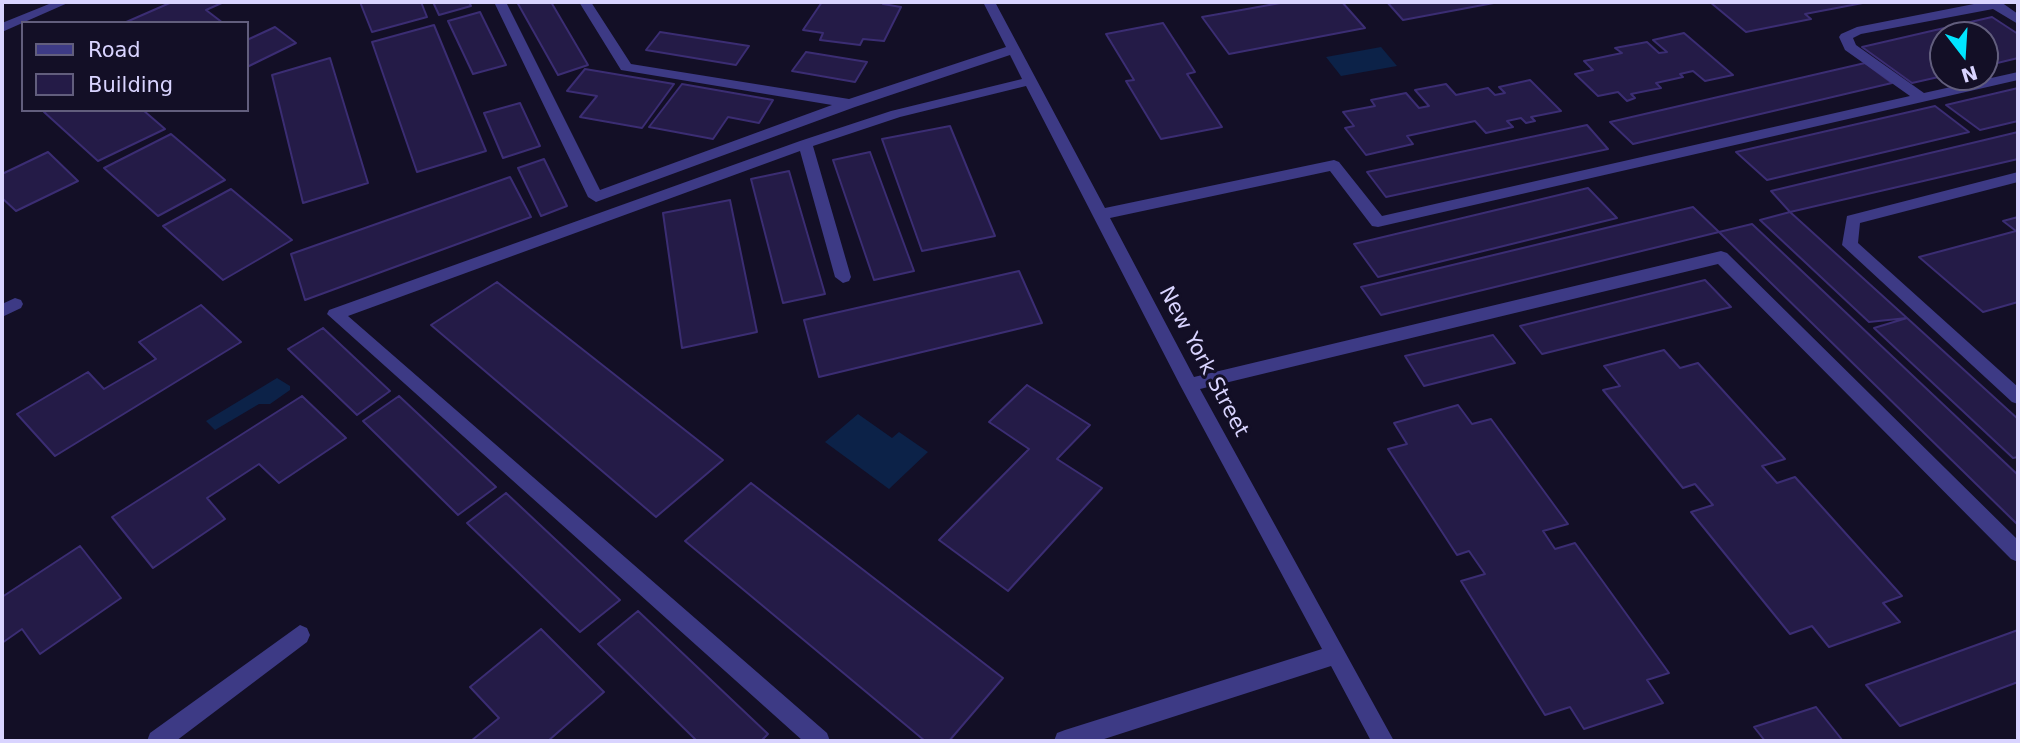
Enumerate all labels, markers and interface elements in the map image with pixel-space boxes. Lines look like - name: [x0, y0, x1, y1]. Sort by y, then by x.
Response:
- legend: [21, 21, 248, 112]
- north arrow: [1929, 21, 1999, 91]
- text: Road: [88, 38, 141, 62]
- text: N: [1959, 61, 1980, 87]
- text: Building: [88, 73, 173, 97]
- street label: New York Street: [1153, 283, 1253, 441]

